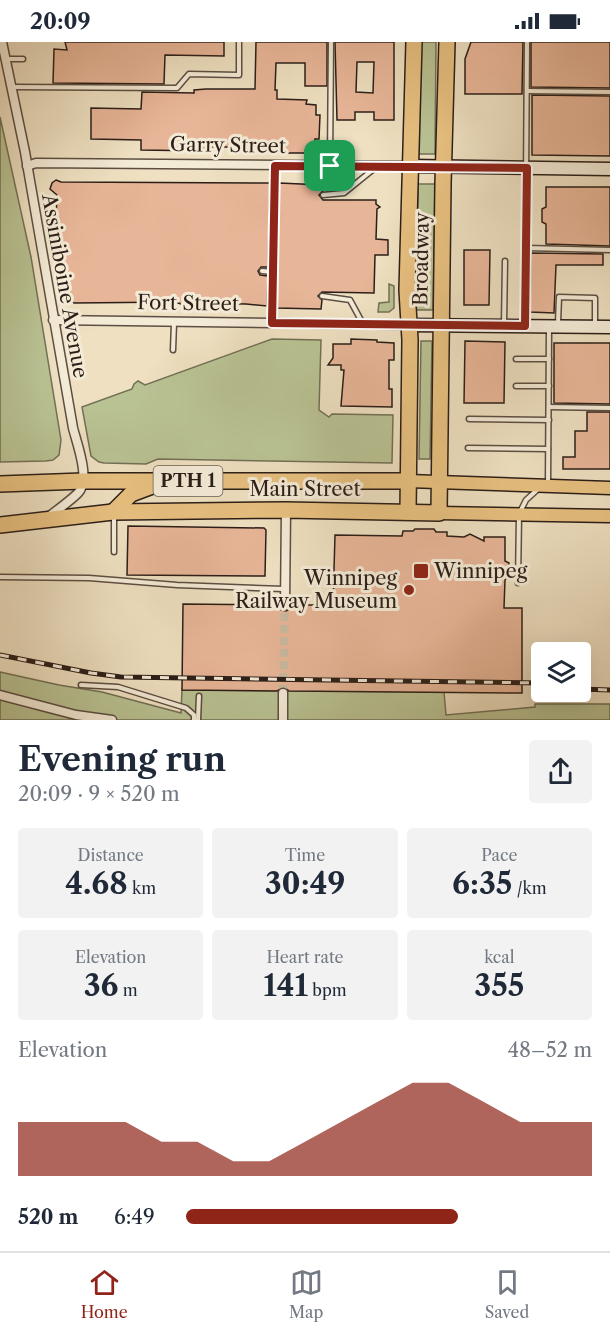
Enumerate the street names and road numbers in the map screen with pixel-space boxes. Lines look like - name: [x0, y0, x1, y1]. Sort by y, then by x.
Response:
- street label: Garry Street: [170, 132, 286, 158]
- street label: Assiniboine Avenue: [37, 191, 93, 380]
- street label: Broadway: [408, 211, 434, 306]
- street label: Fort Street: [137, 290, 239, 316]
- road number: PTH 1: [154, 466, 222, 496]
- street label: Main Street: [249, 477, 361, 501]

